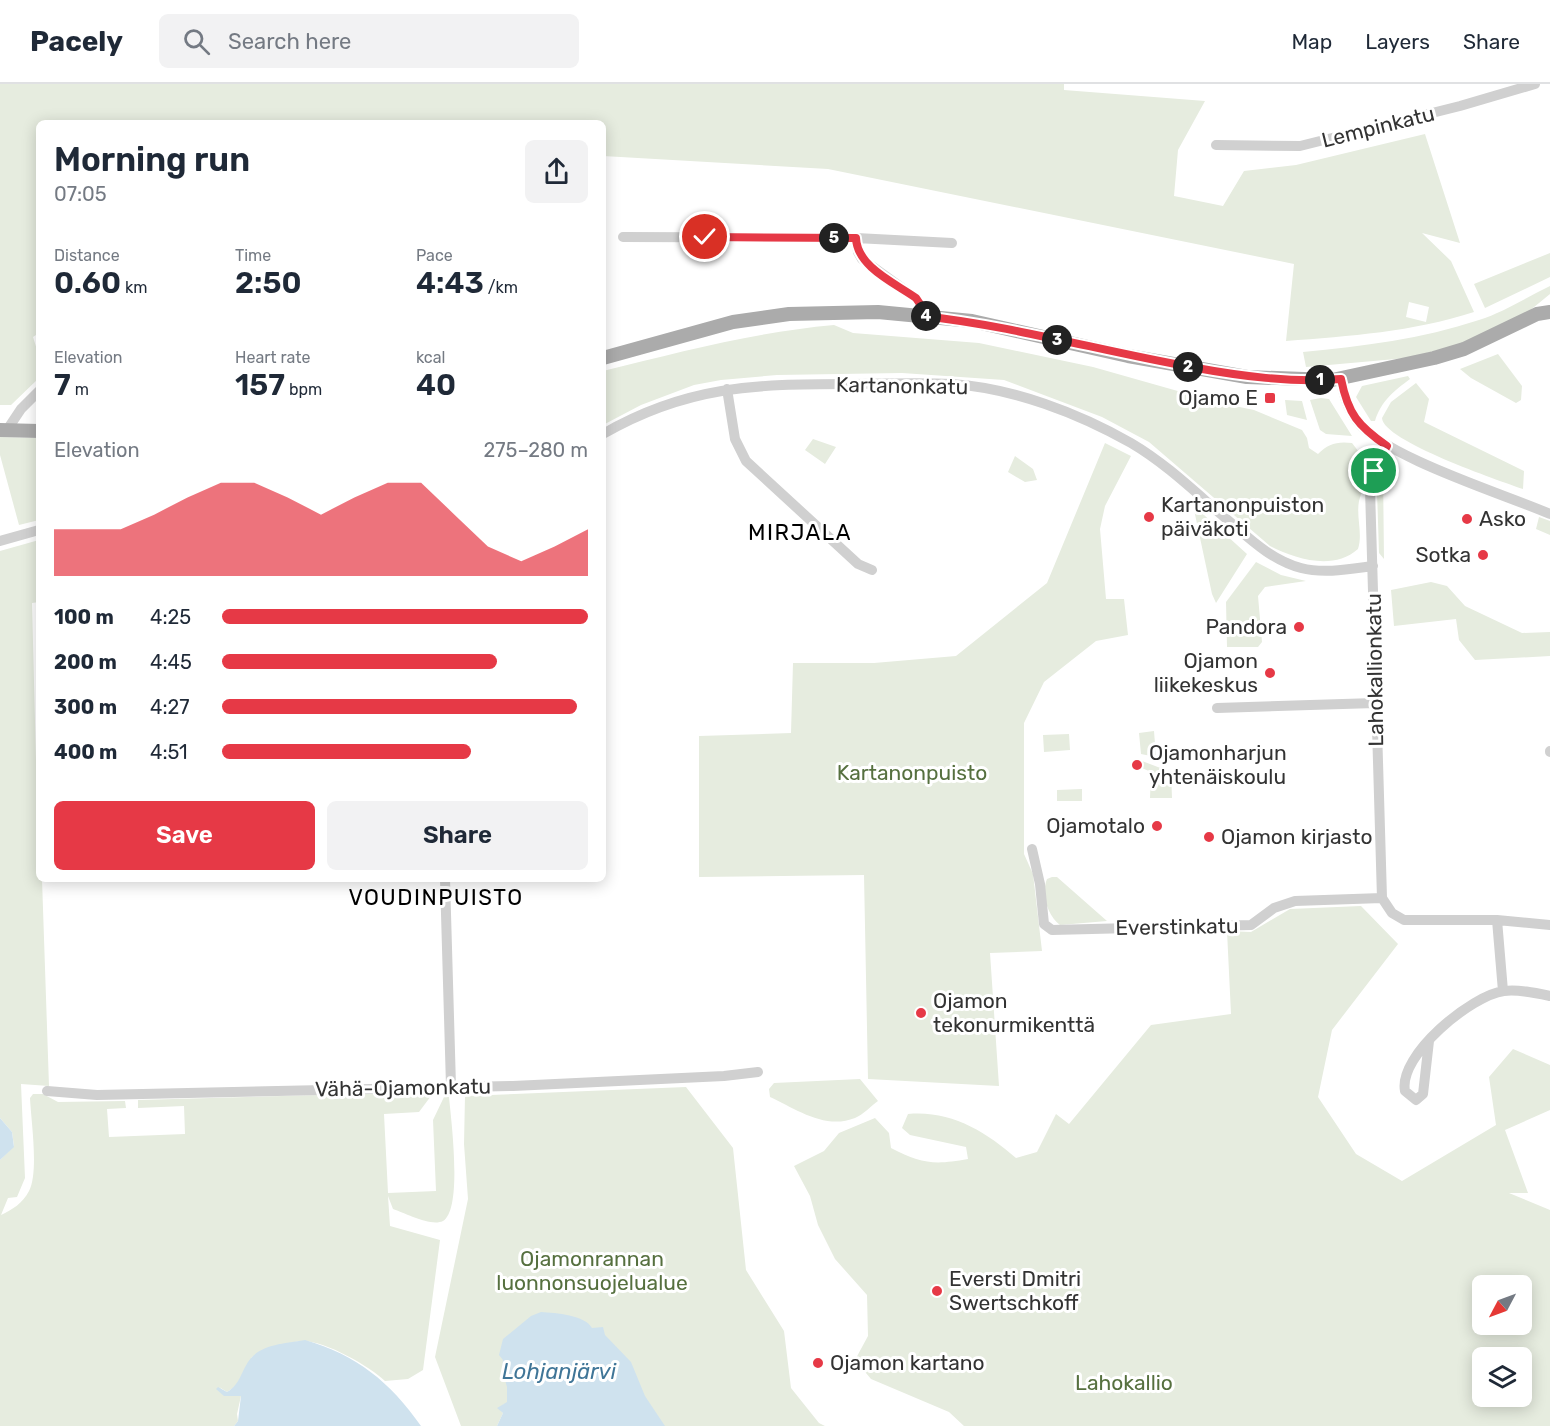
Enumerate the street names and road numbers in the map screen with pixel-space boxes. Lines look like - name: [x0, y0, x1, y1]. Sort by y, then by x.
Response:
- street label: Lempinkatu: [1319, 100, 1437, 153]
- street label: Kartanonkatu: [836, 372, 968, 399]
- street label: Lahokallionkatu: [1361, 593, 1388, 747]
- street label: Everstinkatu: [1115, 913, 1239, 940]
- street label: Vähä-Ojamonkatu: [315, 1073, 491, 1102]

